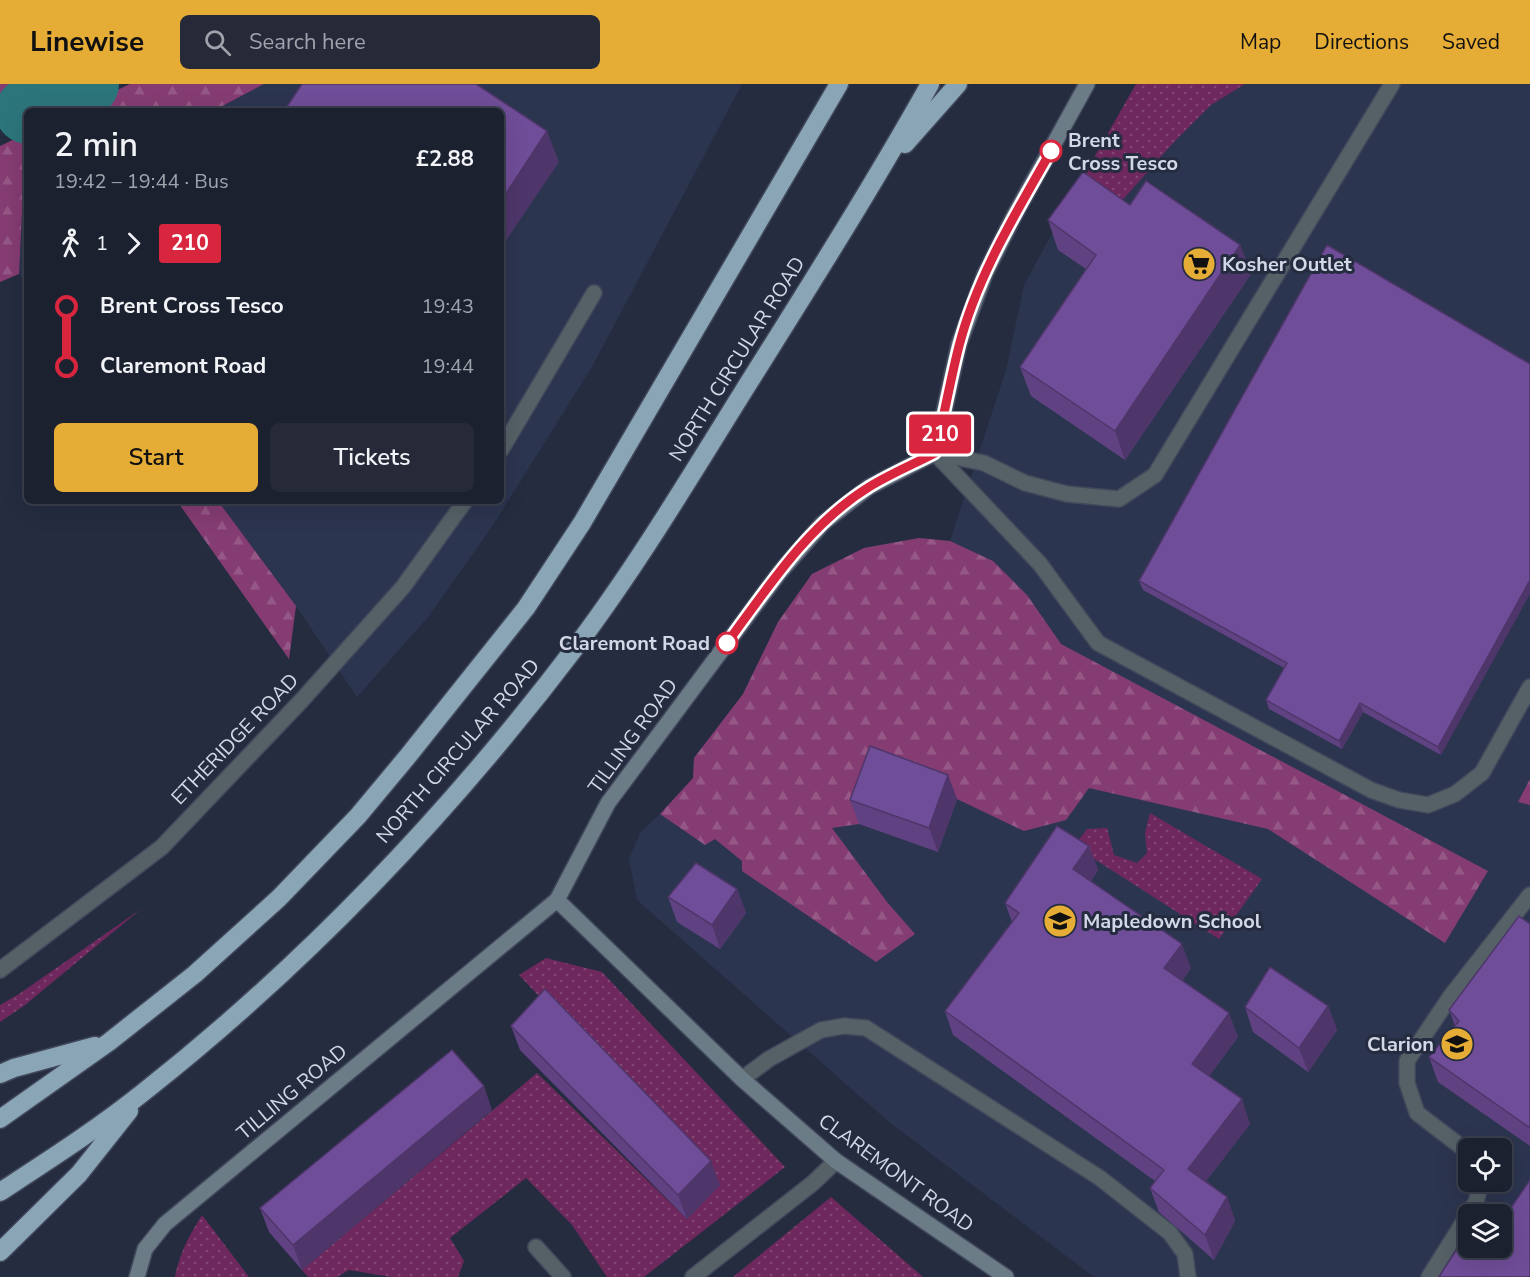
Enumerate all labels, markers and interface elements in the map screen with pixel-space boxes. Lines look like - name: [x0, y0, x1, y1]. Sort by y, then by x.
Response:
- search box: [180, 15, 600, 69]
- text: Linewise: [30, 23, 144, 61]
- icon: search: [201, 26, 234, 59]
- text: Search here: [249, 27, 366, 57]
- text: Map: [1240, 28, 1281, 56]
- text: Directions: [1314, 28, 1409, 56]
- text: Saved: [1442, 28, 1500, 56]
- text: 2 min: [54, 123, 138, 168]
- place label: Brent Cross Tesco: [1068, 127, 1178, 177]
- marker: Brent Cross Tesco: [1040, 140, 1062, 162]
- text: £2.88: [416, 144, 474, 174]
- text: 19:42 – 19:44 · Bus: [54, 168, 229, 195]
- icon: walk: [54, 227, 87, 260]
- icon: forward: [117, 227, 150, 260]
- text: 210: [171, 229, 209, 257]
- text: 1: [96, 230, 108, 257]
- supermarket icon: Kosher Outlet: [1181, 246, 1217, 282]
- street label: NORTH CIRCULAR ROAD: [663, 251, 811, 467]
- place label: Kosher Outlet: [1222, 251, 1352, 278]
- text: Brent Cross Tesco: [100, 291, 284, 321]
- text: 19:43: [421, 293, 474, 320]
- text: Claremont Road: [100, 351, 266, 381]
- text: 19:44: [421, 353, 474, 380]
- line badge: 210: [906, 414, 974, 454]
- text: 210: [921, 420, 959, 448]
- button: Start: [54, 423, 258, 492]
- button: Tickets: [270, 423, 474, 492]
- place label: Claremont Road: [559, 630, 710, 657]
- marker: Claremont Road: [716, 632, 738, 654]
- street label: NORTH CIRCULAR ROAD: [370, 653, 546, 849]
- street label: ETHERIDGE ROAD: [165, 667, 305, 811]
- street label: TILLING ROAD: [582, 673, 684, 799]
- school or university icon: Mapledown School: [1042, 903, 1078, 939]
- place label: Mapledown School: [1083, 908, 1262, 935]
- school or university icon: Clarion: [1439, 1026, 1475, 1062]
- place label: Clarion: [1367, 1031, 1434, 1058]
- street label: TILLING ROAD: [231, 1038, 353, 1146]
- street label: CLAREMONT ROAD: [813, 1107, 979, 1239]
- map controls: [1458, 1138, 1512, 1258]
- button: locate: [1458, 1138, 1512, 1192]
- button: layers: [1458, 1204, 1512, 1258]

